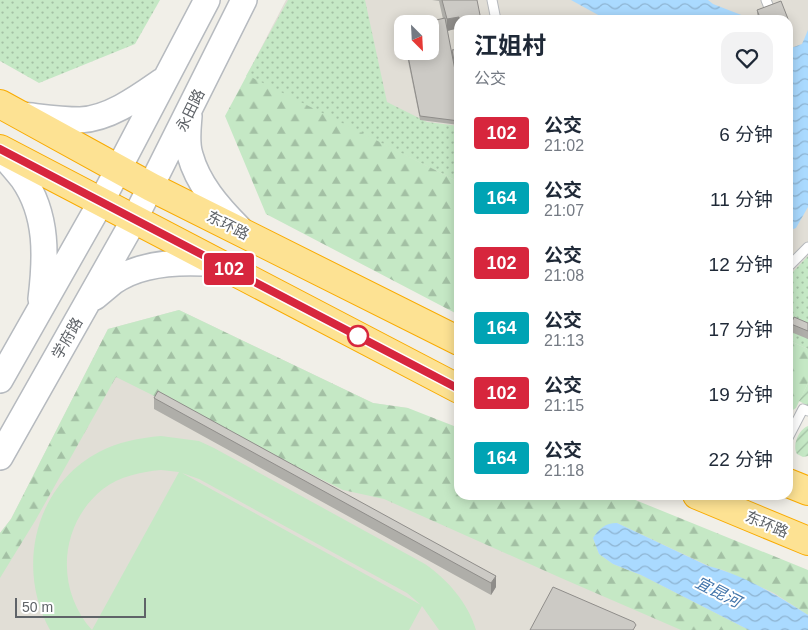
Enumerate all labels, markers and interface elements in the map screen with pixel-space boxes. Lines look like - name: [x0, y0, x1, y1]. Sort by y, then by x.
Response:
- north arrow: [394, 15, 439, 60]
- map controls: [394, 15, 439, 60]
- text: 江姐村: [474, 32, 546, 59]
- button: heart: [721, 32, 773, 84]
- text: 公交: [474, 70, 506, 87]
- street label: 永田路: [172, 86, 208, 134]
- text: 公交: [544, 115, 582, 136]
- text: 102: [486, 123, 517, 143]
- text: 6 分钟: [719, 124, 773, 145]
- text: 21:02: [544, 137, 584, 154]
- text: 公交: [544, 180, 582, 201]
- text: 164: [486, 188, 517, 208]
- text: 11 分钟: [710, 189, 773, 210]
- text: 21:07: [544, 202, 584, 219]
- street label: 东环路: [204, 207, 252, 243]
- text: 公交: [544, 245, 582, 266]
- line badge: 102: [200, 253, 258, 285]
- text: 102: [486, 253, 517, 273]
- text: 12 分钟: [709, 254, 773, 275]
- text: 102: [214, 259, 244, 279]
- text: 21:08: [544, 267, 584, 284]
- text: 公交: [544, 310, 582, 331]
- street label: 学府路: [48, 314, 86, 362]
- text: 164: [486, 318, 517, 338]
- text: 17 分钟: [709, 319, 773, 340]
- unlabelled marker: [347, 325, 369, 347]
- text: 21:13: [544, 332, 584, 349]
- text: 公交: [544, 375, 582, 396]
- text: 102: [486, 383, 517, 403]
- text: 19 分钟: [709, 384, 773, 405]
- text: 21:15: [544, 397, 584, 414]
- text: 公交: [544, 440, 582, 461]
- text: 164: [486, 448, 517, 468]
- text: 22 分钟: [709, 449, 773, 470]
- text: 21:18: [544, 462, 584, 479]
- street label: 东环路: [743, 507, 791, 541]
- water label: 宜昆河: [693, 574, 746, 612]
- scale bar: [15, 595, 146, 618]
- text: 50 m: [22, 599, 53, 615]

